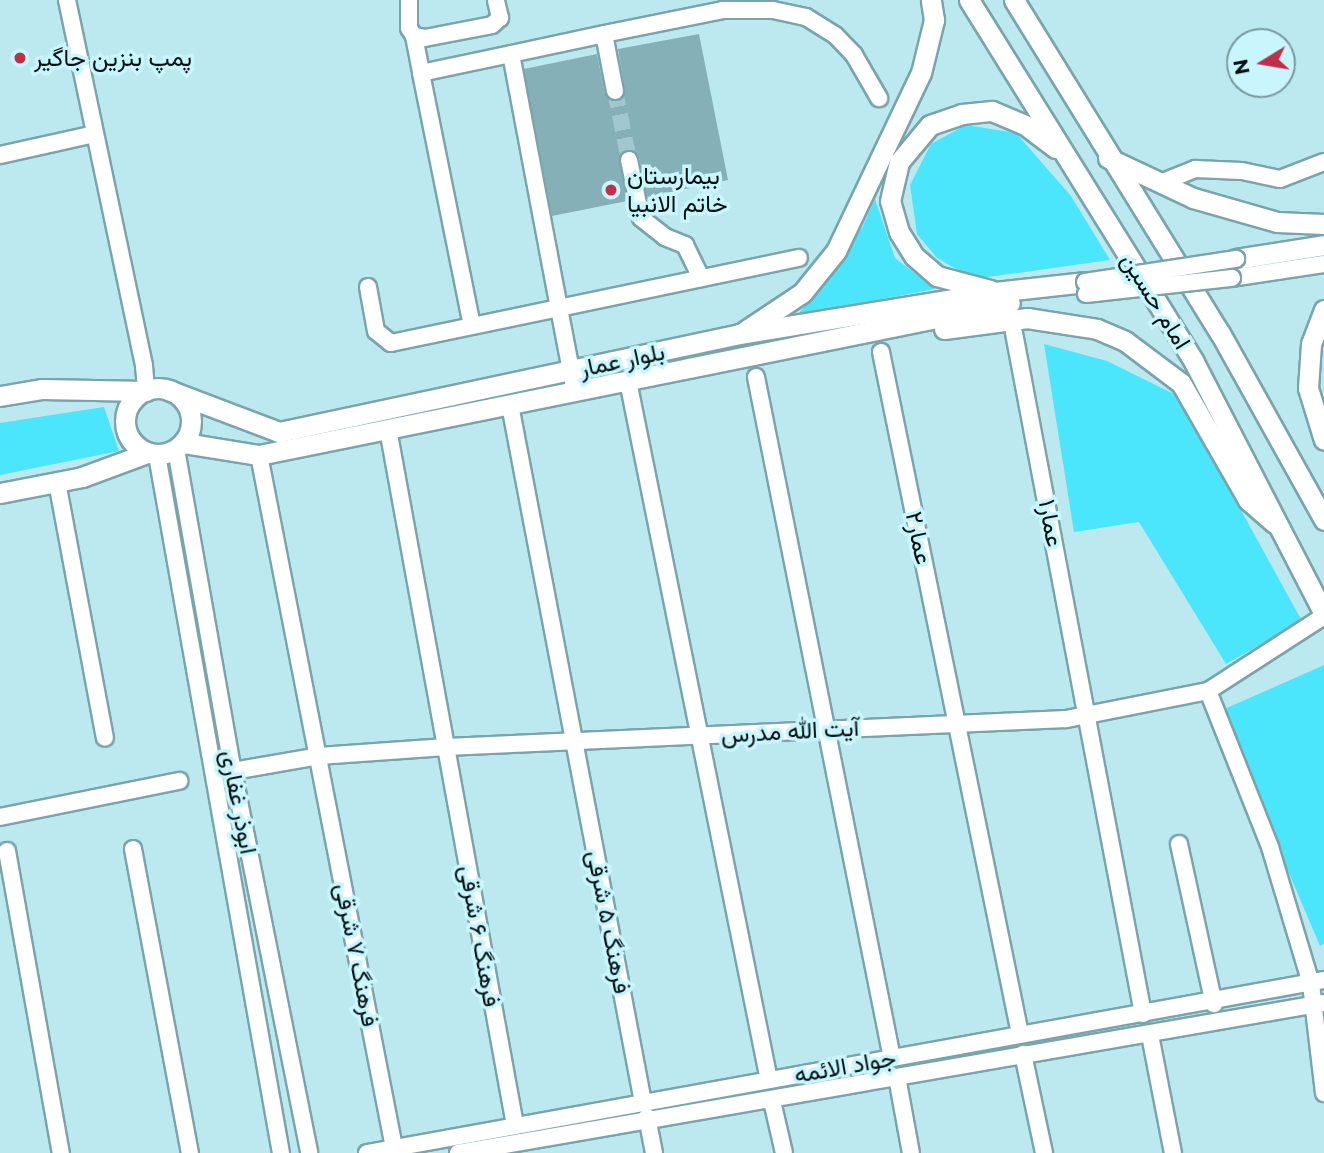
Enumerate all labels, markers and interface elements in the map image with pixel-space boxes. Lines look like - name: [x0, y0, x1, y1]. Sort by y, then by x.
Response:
- north arrow: [1226, 28, 1296, 98]
- place label: پمپ بنزین جاگیر: [34, 44, 192, 72]
- marker: پمپ بنزین جاگیر: [12, 50, 28, 66]
- text: N: [1229, 57, 1255, 76]
- place label: بیمارستان خاتم الانبیا: [627, 162, 728, 218]
- marker: بیمارستان خاتم الانبیا: [601, 180, 621, 200]
- street label: امام حسین: [1115, 247, 1197, 355]
- street label: بلوار عمار: [577, 337, 667, 383]
- street label: عمار۱: [1032, 497, 1070, 549]
- street label: عمار۲: [899, 509, 939, 567]
- street label: آیت الله مدرس: [720, 713, 860, 749]
- street label: ابوذر غفاری: [215, 748, 263, 856]
- street label: فرهنگ ۵ شرقی: [581, 848, 637, 996]
- street label: فرهنگ ۶ شرقی: [453, 863, 507, 1009]
- street label: فرهنگ ۷ شرقی: [329, 881, 385, 1029]
- street label: جواد الائمه: [792, 1043, 898, 1089]

